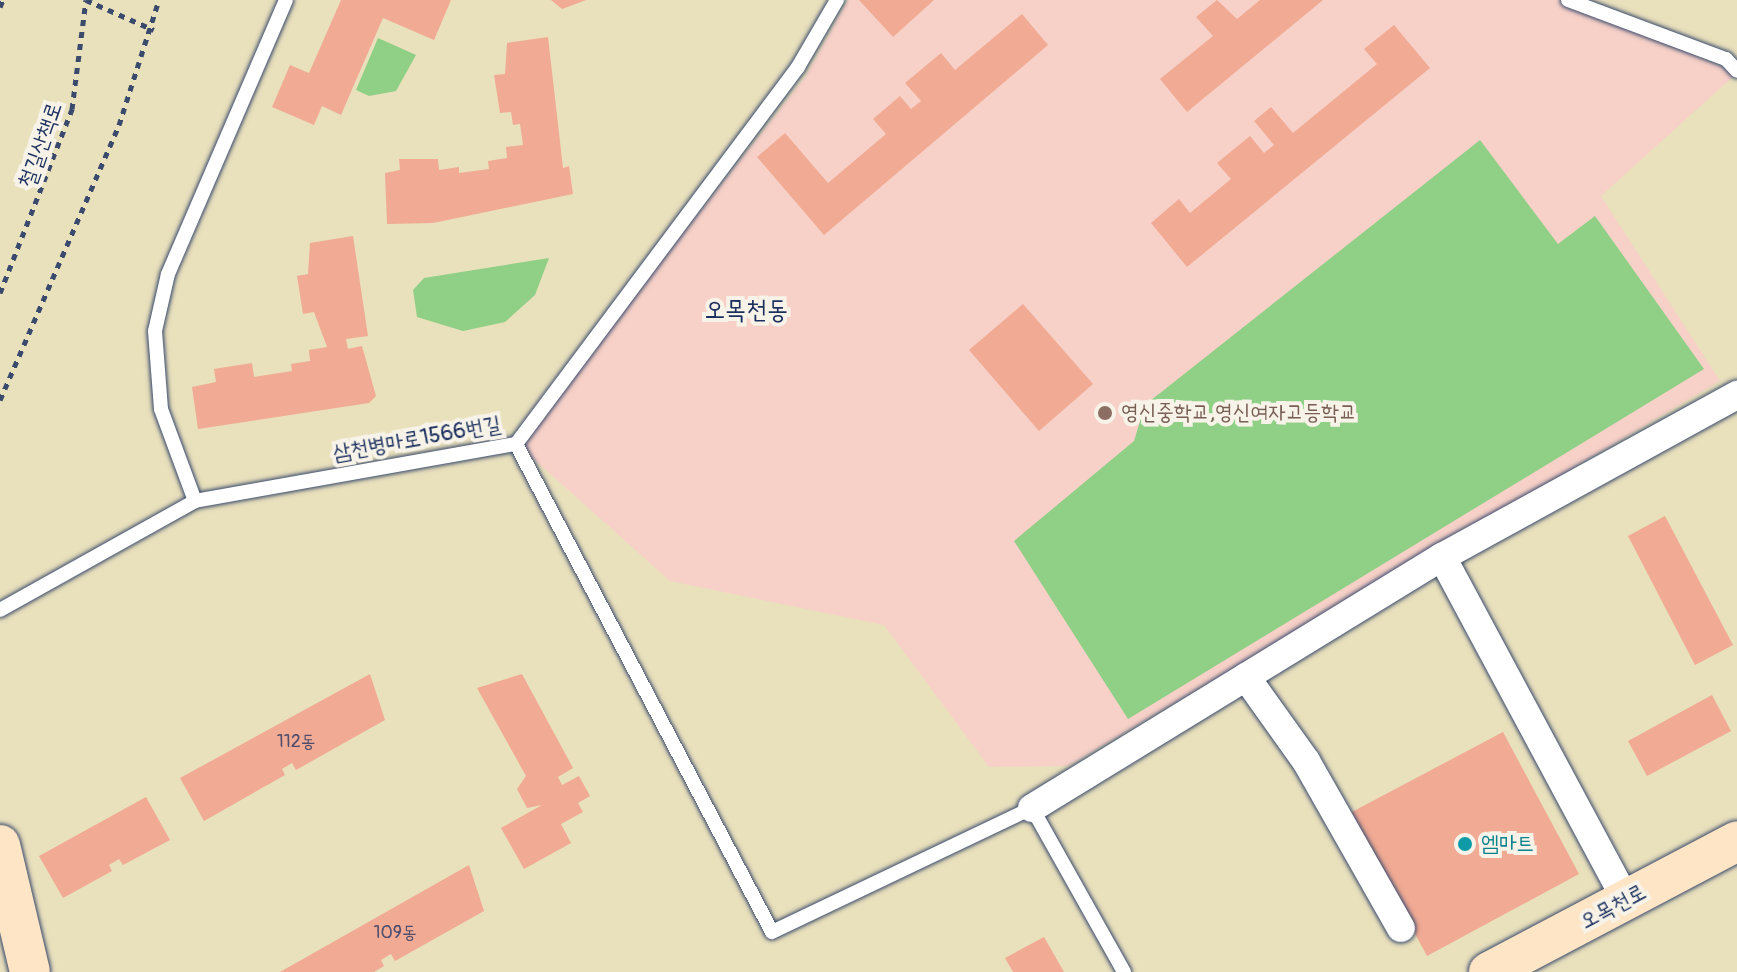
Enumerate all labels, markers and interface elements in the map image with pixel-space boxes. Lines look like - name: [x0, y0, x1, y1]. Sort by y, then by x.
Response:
- street label: 철길산책로: [14, 99, 68, 191]
- district label: 오목천동: [704, 295, 788, 327]
- place label: 영신중학교,영신여자고등학교: [1121, 400, 1357, 426]
- marker: 영신중학교,영신여자고등학교: [1096, 404, 1114, 422]
- street label: 삼천병마로1566번길: [331, 411, 503, 467]
- house number: 112동: [277, 731, 315, 753]
- place label: 엠마트: [1481, 831, 1534, 857]
- marker: 엠마트: [1456, 835, 1474, 853]
- street label: 오목천로: [1576, 879, 1650, 935]
- house number: 109동: [373, 922, 417, 944]

